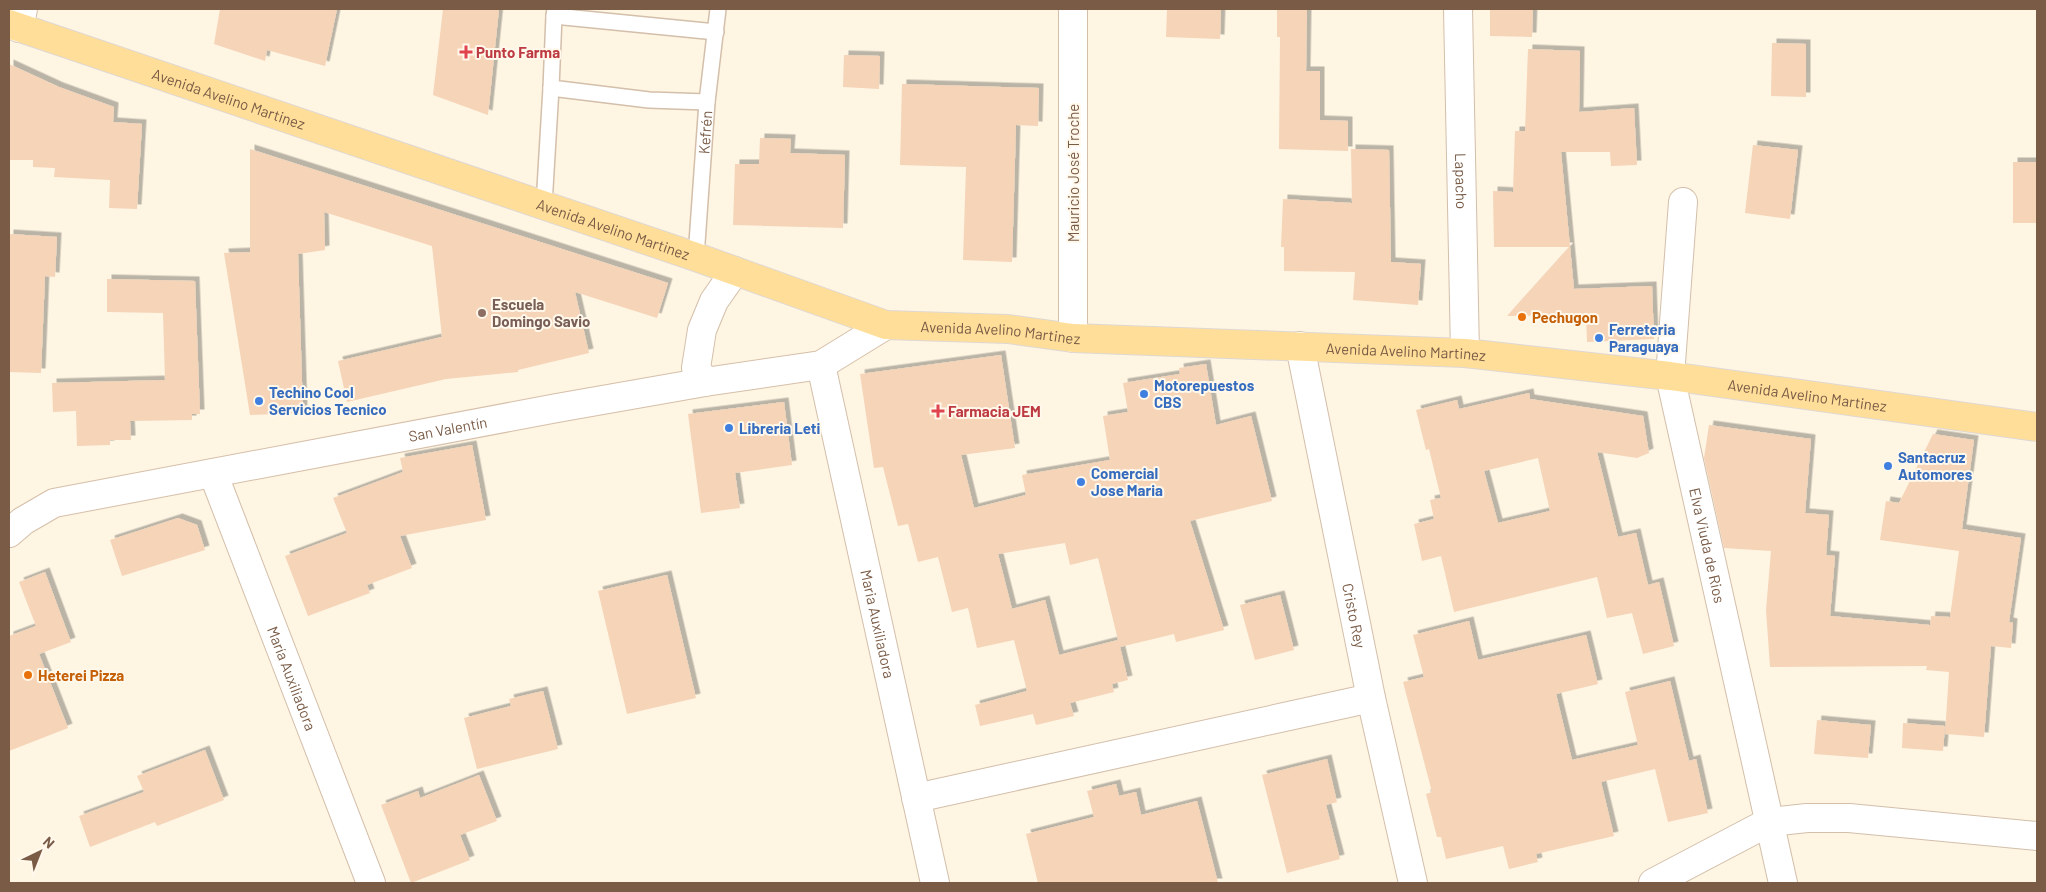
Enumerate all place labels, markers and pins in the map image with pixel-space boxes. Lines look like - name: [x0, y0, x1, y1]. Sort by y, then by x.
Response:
- place label: Punto Farma: [476, 43, 560, 61]
- marker: Punto Farma: [460, 46, 472, 58]
- place label: Escuela Domingo Savio: [492, 295, 590, 330]
- marker: Escuela Domingo Savio: [476, 307, 488, 319]
- place label: Pechugon: [1532, 308, 1598, 326]
- marker: Pechugon: [1516, 311, 1528, 323]
- place label: Ferreteria Paraguaya: [1609, 320, 1679, 355]
- marker: Ferreteria Paraguaya: [1593, 332, 1605, 344]
- place label: Motorepuestos CBS: [1154, 376, 1255, 411]
- place label: Techino Cool Servicios Tecnico: [269, 383, 387, 418]
- marker: Motorepuestos CBS: [1138, 388, 1150, 400]
- marker: Techino Cool Servicios Tecnico: [253, 395, 265, 407]
- place label: Farmacia JEM: [948, 402, 1041, 420]
- marker: Farmacia JEM: [932, 405, 944, 417]
- place label: Libreria Leti: [739, 419, 820, 437]
- marker: Libreria Leti: [723, 422, 735, 434]
- place label: Santacruz Automores: [1898, 448, 1973, 483]
- marker: Santacruz Automores: [1882, 460, 1894, 472]
- place label: Comercial Jose Maria: [1091, 464, 1163, 499]
- marker: Comercial Jose Maria: [1075, 476, 1087, 488]
- place label: Heterei Pizza: [38, 666, 124, 684]
- marker: Heterei Pizza: [22, 669, 34, 681]

